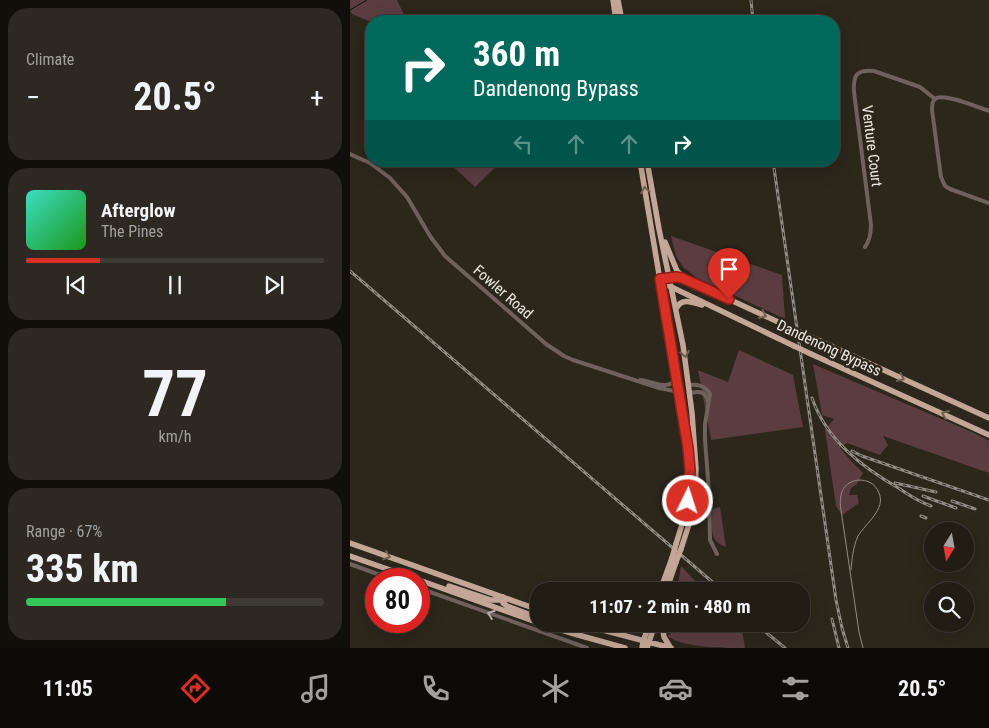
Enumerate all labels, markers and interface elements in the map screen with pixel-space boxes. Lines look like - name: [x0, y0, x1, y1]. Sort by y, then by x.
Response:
- text: 360 m: [473, 34, 560, 75]
- icon: right: [390, 35, 455, 100]
- text: Climate: [26, 50, 74, 69]
- text: 20.5°: [133, 75, 217, 119]
- text: Dandenong Bypass: [473, 76, 639, 101]
- text: −: [26, 81, 40, 114]
- text: +: [310, 81, 324, 114]
- street label: Venture Court: [858, 104, 886, 188]
- icon: left: [509, 130, 537, 158]
- icon: ahead: [562, 130, 590, 158]
- icon: ahead: [615, 130, 643, 158]
- icon: right: [668, 130, 696, 158]
- one-way arrow: [640, 186, 651, 194]
- text: Afterglow: [101, 199, 175, 222]
- text: The Pines: [101, 222, 163, 241]
- pin: [708, 248, 750, 299]
- icon: arrive: [715, 255, 743, 283]
- street label: Fowler Road: [470, 261, 536, 323]
- icon: previous: [62, 271, 90, 299]
- icon: pause: [161, 271, 189, 299]
- icon: next: [260, 271, 288, 299]
- one-way arrow: [758, 308, 767, 319]
- street label: Dandenong Bypass: [774, 316, 884, 380]
- one-way arrow: [679, 350, 689, 358]
- text: 77: [142, 356, 208, 432]
- one-way arrow: [896, 372, 905, 382]
- one-way arrow: [941, 410, 950, 421]
- text: km/h: [159, 427, 191, 446]
- position arrow: [661, 474, 713, 526]
- text: Range · 67%: [26, 522, 102, 541]
- north arrow: [924, 522, 974, 572]
- map controls: [924, 522, 974, 632]
- text: 335 km: [26, 547, 139, 591]
- one-way arrow: [382, 550, 390, 560]
- speed limit sign: 80: [365, 568, 430, 633]
- button: search: [924, 582, 974, 632]
- text: 11:07 · 2 min · 480 m: [589, 595, 751, 618]
- one-way arrow: [488, 610, 496, 620]
- icon: directions: [178, 671, 213, 706]
- icon: music: [298, 671, 333, 706]
- icon: phone: [418, 671, 453, 706]
- icon: climate: [538, 671, 573, 706]
- icon: car: [658, 671, 693, 706]
- icon: filters: [778, 671, 813, 706]
- text: 11:05: [43, 676, 93, 701]
- text: 20.5°: [898, 676, 946, 701]

